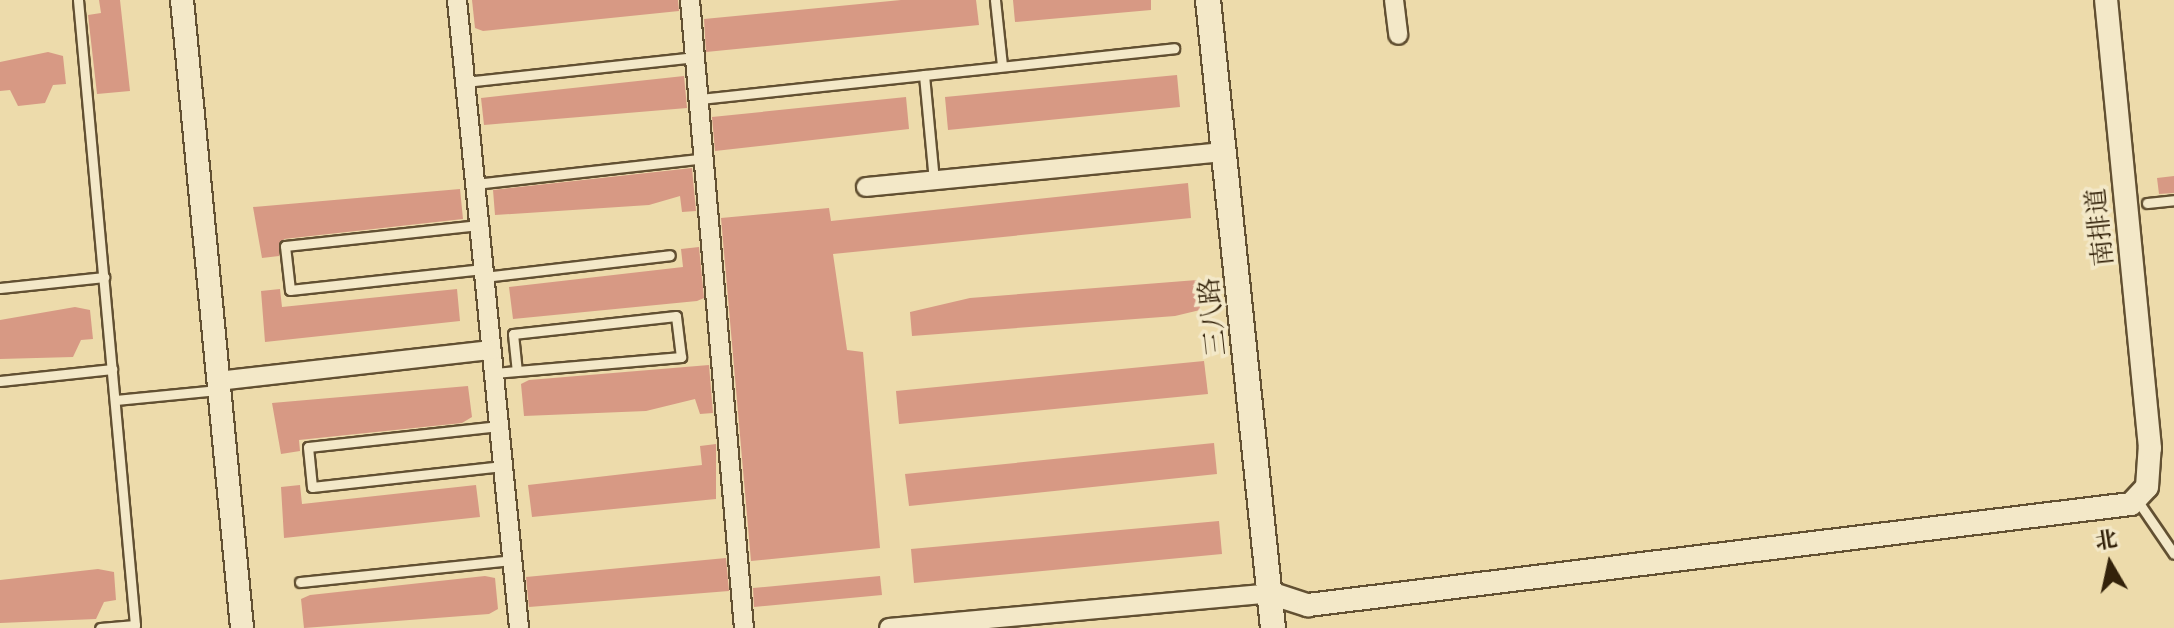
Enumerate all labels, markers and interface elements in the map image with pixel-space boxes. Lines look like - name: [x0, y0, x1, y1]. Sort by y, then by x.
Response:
- street label: 南排道: [2080, 187, 2120, 267]
- street label: 三八路: [1193, 277, 1233, 357]
- north arrow: [2070, 524, 2150, 604]
- text: 北: [2093, 525, 2119, 555]

